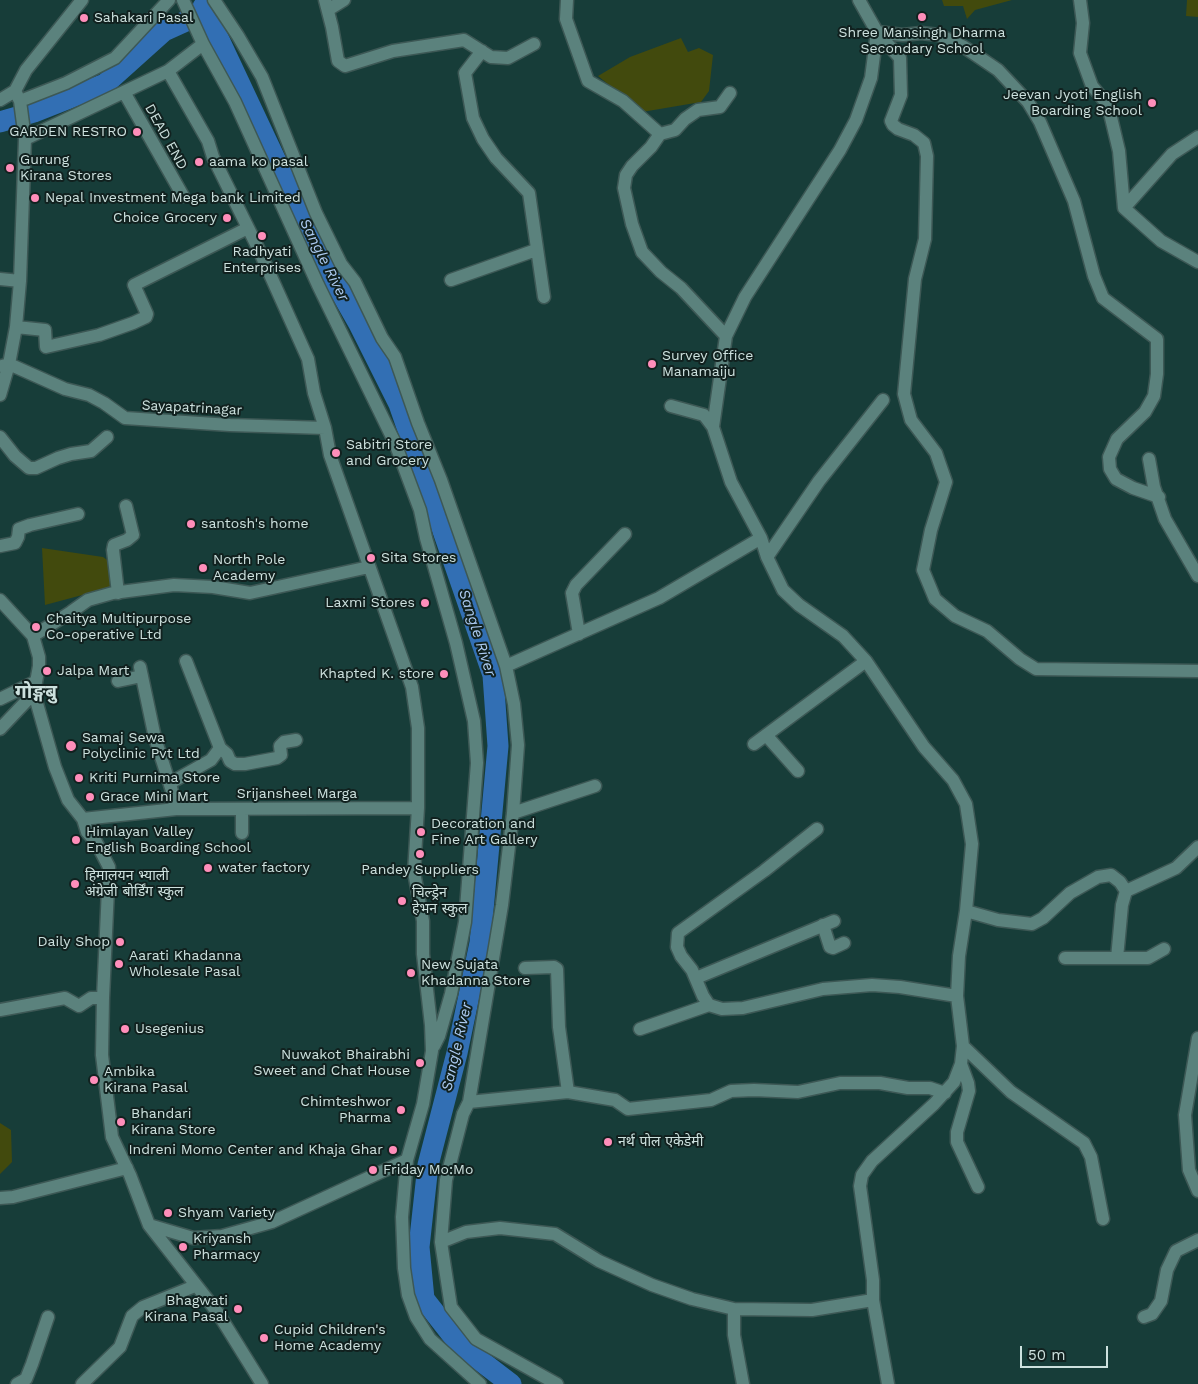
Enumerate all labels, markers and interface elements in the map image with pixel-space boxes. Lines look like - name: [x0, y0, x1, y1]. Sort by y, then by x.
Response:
- place label: Sahakari Pasal: [94, 10, 193, 26]
- marker: Shree Mansingh Dharma Secondary School: [916, 11, 928, 23]
- marker: Sahakari Pasal: [78, 12, 90, 24]
- place label: Shree Mansingh Dharma Secondary School: [839, 25, 1005, 58]
- place label: Jeevan Jyoti English Boarding School: [1003, 87, 1142, 120]
- marker: Jeevan Jyoti English Boarding School: [1146, 97, 1158, 109]
- street label: DEAD END: [141, 101, 191, 173]
- place label: GARDEN RESTRO: [9, 124, 127, 140]
- marker: GARDEN RESTRO: [131, 126, 143, 138]
- place label: Gurung Kirana Stores: [20, 152, 112, 184]
- place label: aama ko pasal: [209, 154, 308, 170]
- marker: aama ko pasal: [193, 156, 205, 168]
- marker: Gurung Kirana Stores: [4, 162, 16, 174]
- place label: Nepal Investment Mega bank Limited: [45, 190, 301, 206]
- marker: Nepal Investment Mega bank Limited: [29, 192, 41, 204]
- place label: Choice Grocery: [113, 210, 217, 226]
- marker: Choice Grocery: [221, 212, 233, 224]
- water label: Sangle River: [295, 216, 353, 304]
- marker: Radhyati Enterprises: [256, 230, 268, 242]
- place label: Radhyati Enterprises: [223, 244, 301, 276]
- place label: Survey Office Manamaiju: [662, 348, 753, 381]
- marker: Survey Office Manamaiju: [646, 358, 658, 370]
- street label: Sayapatrinagar: [141, 397, 243, 419]
- place label: Sabitri Store and Grocery: [346, 437, 432, 470]
- marker: Sabitri Store and Grocery: [330, 447, 342, 459]
- place label: santosh's home: [201, 516, 309, 532]
- marker: santosh's home: [185, 518, 197, 530]
- place label: Sita Stores: [381, 550, 456, 566]
- place label: North Pole Academy: [213, 552, 285, 584]
- marker: Sita Stores: [365, 552, 377, 564]
- marker: North Pole Academy: [197, 562, 209, 574]
- water label: Sangle River: [454, 587, 500, 679]
- place label: Laxmi Stores: [325, 595, 415, 611]
- marker: Laxmi Stores: [419, 597, 431, 609]
- place label: Chaitya Multipurpose Co-operative Ltd: [46, 611, 191, 644]
- marker: Chaitya Multipurpose Co-operative Ltd: [30, 621, 42, 633]
- place label: Jalpa Mart: [57, 663, 129, 679]
- marker: Jalpa Mart: [41, 665, 53, 677]
- place label: Khapted K. store: [319, 666, 434, 682]
- marker: Khapted K. store: [438, 668, 450, 680]
- district label: गोङ्गबु: [15, 681, 57, 703]
- place label: Samaj Sewa Polyclinic Pvt Ltd: [82, 730, 200, 762]
- marker: Samaj Sewa Polyclinic Pvt Ltd: [64, 739, 78, 753]
- place label: Kriti Purnima Store: [89, 770, 220, 786]
- marker: Kriti Purnima Store: [73, 772, 85, 784]
- street label: Srijansheel Marga: [237, 786, 357, 802]
- place label: Grace Mini Mart: [100, 789, 208, 805]
- marker: Grace Mini Mart: [84, 791, 96, 803]
- place label: Decoration and Fine Art Gallery: [431, 816, 538, 849]
- place label: Himlayan Valley English Boarding School: [86, 824, 251, 856]
- marker: Decoration and Fine Art Gallery: [415, 826, 427, 838]
- marker: Himlayan Valley English Boarding School: [70, 834, 82, 846]
- marker: Pandey Suppliers: [414, 848, 426, 860]
- place label: water factory: [218, 860, 310, 876]
- marker: water factory: [202, 862, 214, 874]
- place label: Pandey Suppliers: [361, 862, 479, 878]
- place label: हिमालयन भ्याली अंग्रेजी बोर्डिंग स्कुल: [85, 868, 183, 900]
- marker: हिमालयन भ्याली अंग्रेजी बोर्डिंग स्कुल: [69, 878, 81, 890]
- place label: चिल्ड्रेन हेभन स्कुल: [412, 885, 468, 918]
- marker: चिल्ड्रेन हेभन स्कुल: [396, 895, 408, 907]
- place label: Daily Shop: [38, 934, 110, 950]
- marker: Daily Shop: [114, 936, 126, 948]
- place label: Aarati Khadanna Wholesale Pasal: [129, 948, 241, 980]
- place label: New Sujata Khadanna Store: [421, 957, 530, 990]
- marker: Aarati Khadanna Wholesale Pasal: [113, 958, 125, 970]
- marker: New Sujata Khadanna Store: [405, 967, 417, 979]
- water label: Sangle River: [438, 1001, 476, 1093]
- place label: Usegenius: [135, 1021, 204, 1037]
- marker: Usegenius: [119, 1023, 131, 1035]
- place label: Nuwakot Bhairabhi Sweet and Chat House: [254, 1047, 410, 1080]
- marker: Nuwakot Bhairabhi Sweet and Chat House: [414, 1057, 426, 1069]
- place label: Ambika Kirana Pasal: [104, 1064, 188, 1096]
- marker: Ambika Kirana Pasal: [88, 1074, 100, 1086]
- place label: Chimteshwor Pharma: [300, 1094, 391, 1126]
- marker: Chimteshwor Pharma: [395, 1104, 407, 1116]
- place label: Bhandari Kirana Store: [131, 1106, 216, 1138]
- marker: Bhandari Kirana Store: [115, 1116, 127, 1128]
- place label: नर्थ पोल एकेडेमी: [618, 1134, 703, 1150]
- marker: नर्थ पोल एकेडेमी: [602, 1136, 614, 1148]
- place label: Indreni Momo Center and Khaja Ghar: [129, 1142, 383, 1158]
- marker: Indreni Momo Center and Khaja Ghar: [387, 1144, 399, 1156]
- place label: Friday Mo:Mo: [383, 1162, 473, 1178]
- marker: Friday Mo:Mo: [367, 1164, 379, 1176]
- place label: Shyam Variety: [178, 1205, 275, 1221]
- marker: Shyam Variety: [162, 1207, 174, 1219]
- place label: Kriyansh Pharmacy: [193, 1231, 260, 1264]
- marker: Kriyansh Pharmacy: [177, 1241, 189, 1253]
- place label: Bhagwati Kirana Pasal: [144, 1293, 228, 1325]
- marker: Bhagwati Kirana Pasal: [232, 1303, 244, 1315]
- place label: Cupid Children's Home Academy: [274, 1322, 386, 1354]
- marker: Cupid Children's Home Academy: [258, 1332, 270, 1344]
- scale bar: [1023, 1336, 1110, 1368]
- text: 50 m: [1028, 1346, 1065, 1364]

